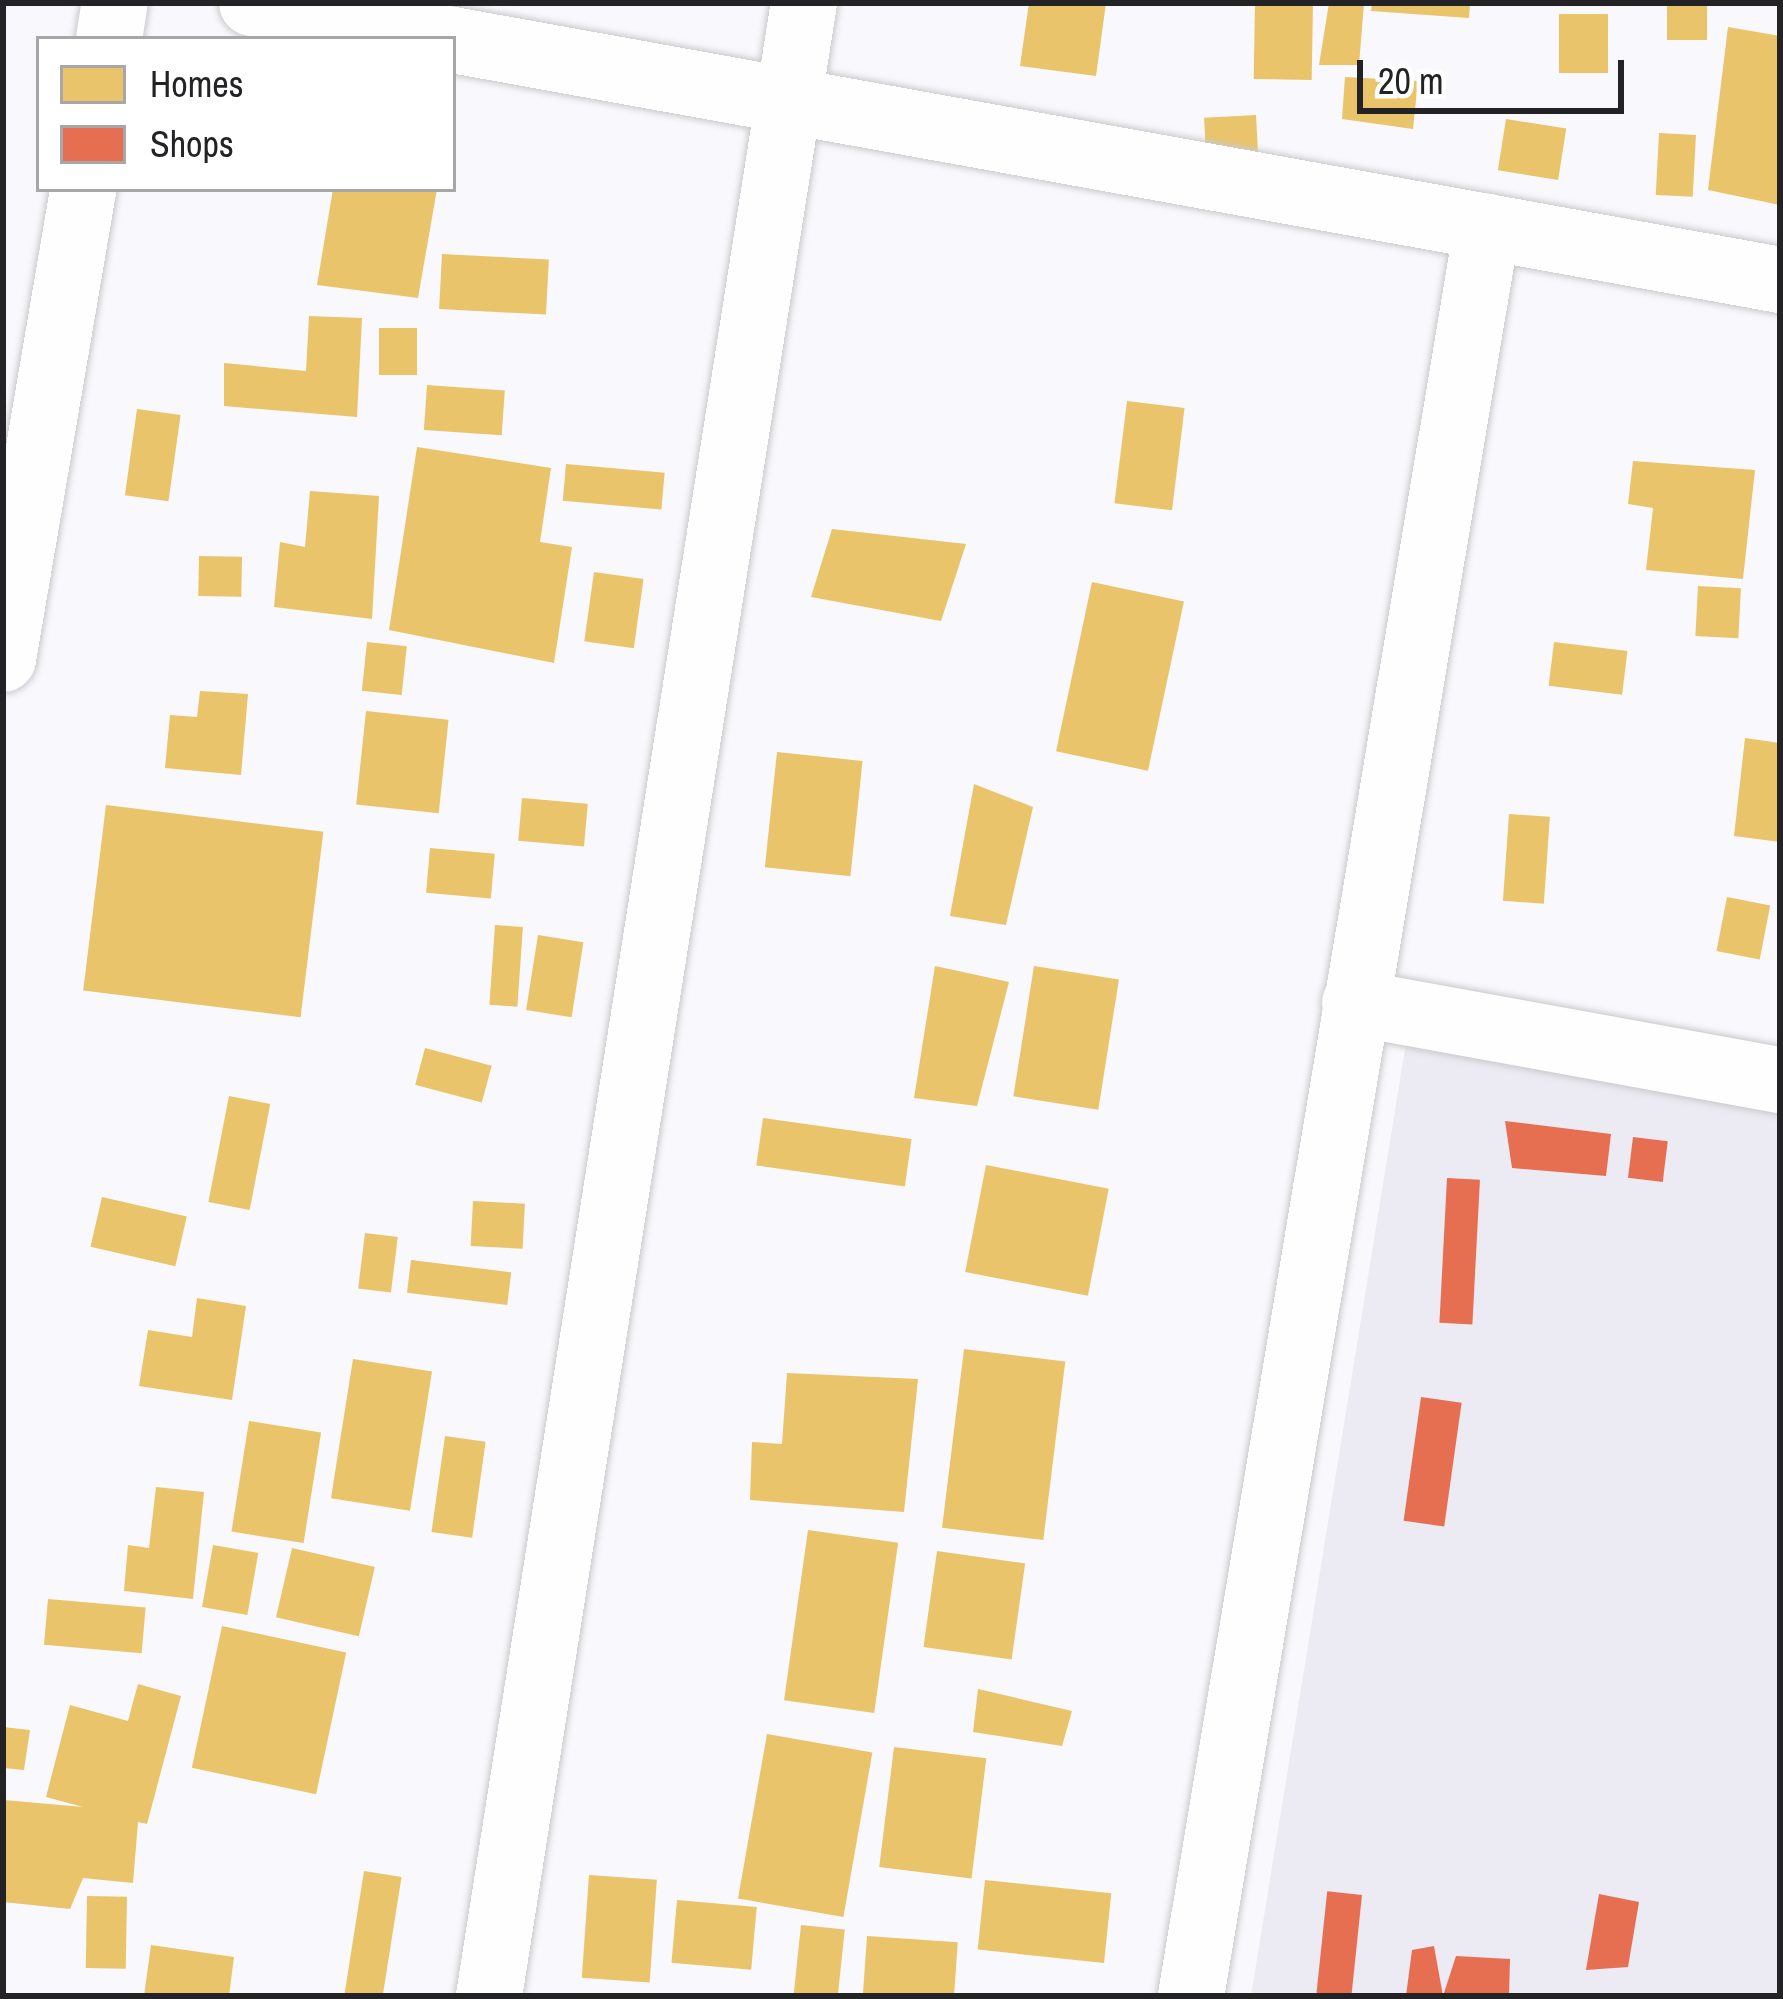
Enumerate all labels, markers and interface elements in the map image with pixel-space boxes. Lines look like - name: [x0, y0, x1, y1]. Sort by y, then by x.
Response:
- legend: [36, 36, 456, 192]
- scale bar: [1363, 36, 1630, 110]
- text: 20 m: [1378, 57, 1444, 105]
- text: Homes: [150, 60, 244, 108]
- text: Shops: [150, 120, 234, 168]

